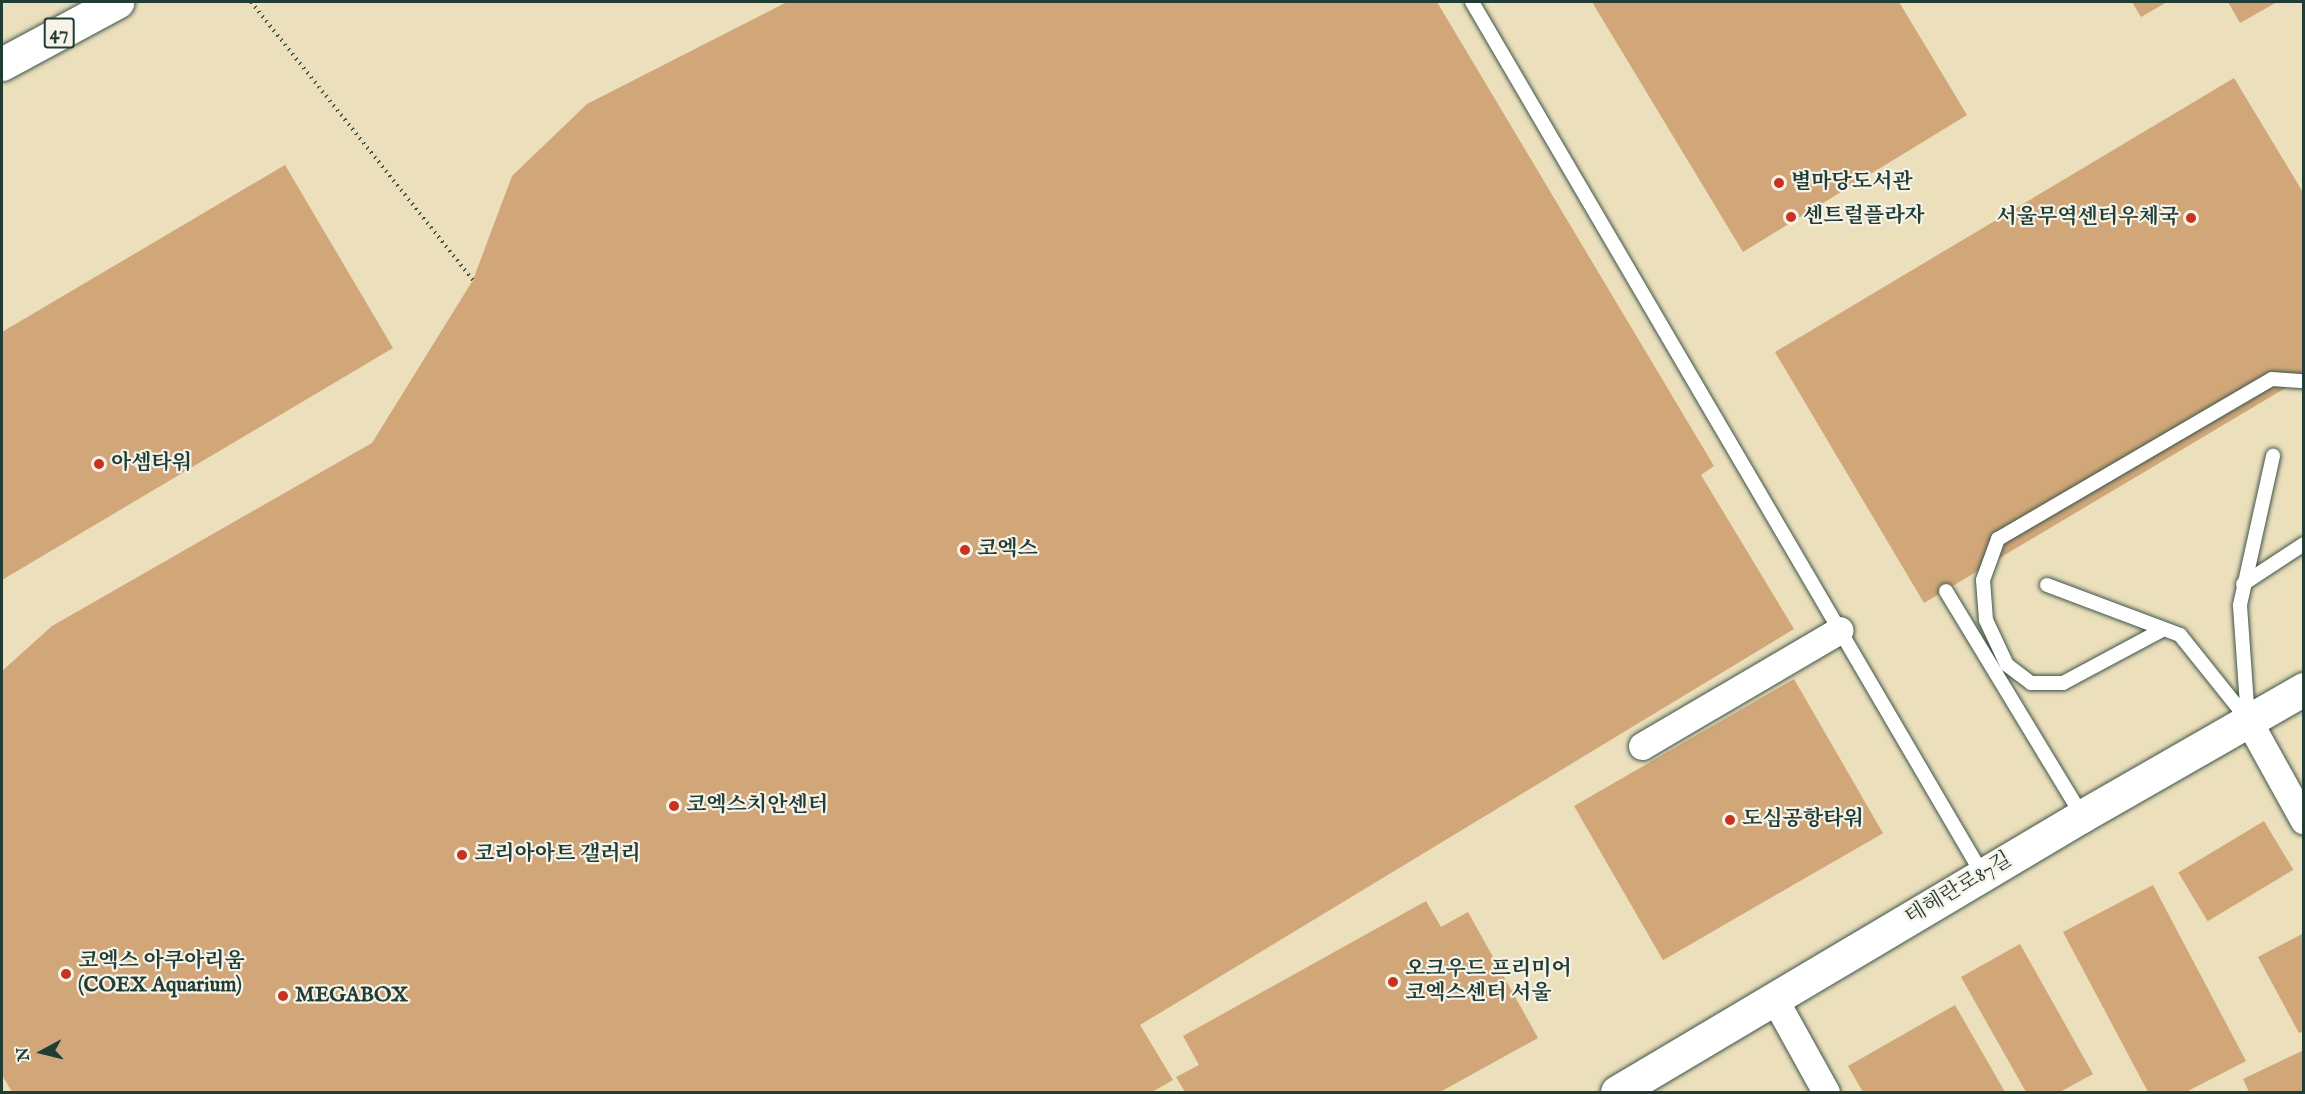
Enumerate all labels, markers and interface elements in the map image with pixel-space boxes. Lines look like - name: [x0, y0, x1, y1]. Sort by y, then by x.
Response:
- road number: 47: [42, 16, 76, 50]
- place label: 별마당도서관: [1791, 170, 1913, 196]
- marker: 별마당도서관: [1772, 176, 1786, 190]
- place label: 센트럴플라자: [1803, 204, 1925, 230]
- place label: 서울무역센터우체국: [1996, 205, 2179, 231]
- marker: 센트럴플라자: [1784, 210, 1798, 224]
- marker: 서울무역센터우체국: [2184, 211, 2198, 225]
- place label: 아셈타워: [111, 451, 192, 477]
- marker: 아셈타워: [92, 457, 106, 471]
- place label: 코엑스: [977, 537, 1038, 563]
- marker: 코엑스: [958, 543, 972, 557]
- place label: 코엑스치안센터: [686, 793, 828, 819]
- marker: 코엑스치안센터: [667, 799, 681, 813]
- place label: 도심공항타워: [1742, 807, 1864, 833]
- marker: 도심공항타워: [1723, 813, 1737, 827]
- place label: 코리아아트 갤러리: [474, 842, 641, 868]
- street label: 테헤란로87길: [1901, 847, 2017, 931]
- marker: 코리아아트 갤러리: [455, 848, 469, 862]
- place label: 코엑스 아쿠아리움 (COEX Aquarium): [78, 949, 245, 999]
- place label: 오크우드 프리미어 코엑스센터 서울: [1405, 957, 1572, 1007]
- marker: 코엑스 아쿠아리움 (COEX Aquarium): [59, 967, 73, 981]
- marker: 오크우드 프리미어 코엑스센터 서울: [1386, 975, 1400, 989]
- place label: MEGABOX: [295, 983, 408, 1009]
- marker: MEGABOX: [276, 989, 290, 1003]
- north arrow: [12, 1022, 72, 1082]
- text: N: [13, 1046, 35, 1062]

